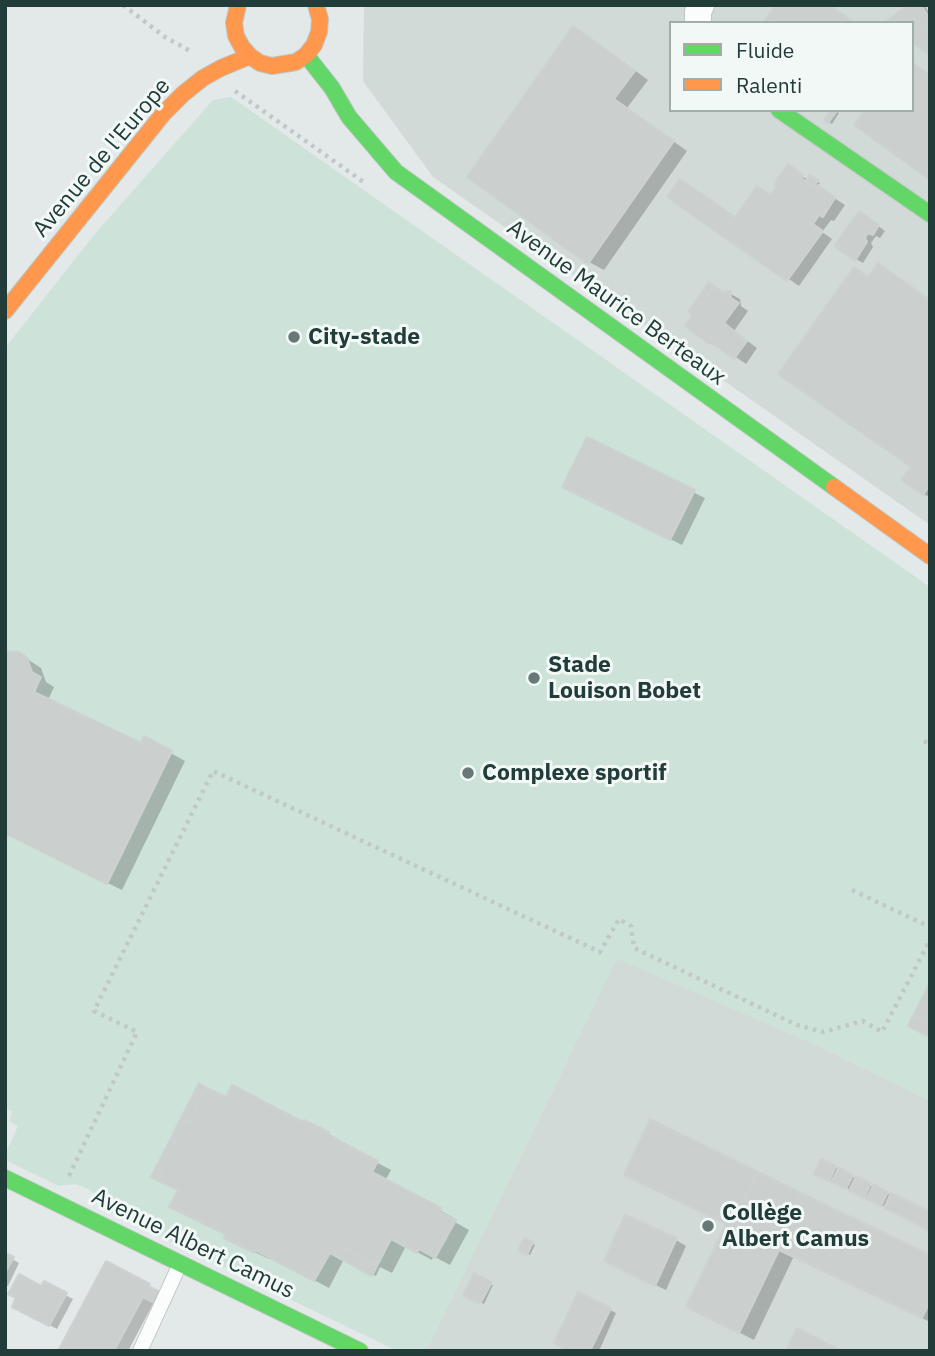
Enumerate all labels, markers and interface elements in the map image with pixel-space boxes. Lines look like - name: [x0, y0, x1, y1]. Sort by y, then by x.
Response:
- legend: [669, 21, 914, 112]
- text: Fluide: [736, 36, 794, 64]
- text: Ralenti: [736, 71, 802, 99]
- street label: Avenue de l'Europe: [27, 73, 177, 243]
- street label: Avenue Maurice Berteaux: [501, 214, 731, 392]
- place label: City-stade: [308, 323, 420, 351]
- marker: City-stade: [286, 329, 302, 345]
- place label: Stade Louison Bobet: [548, 651, 701, 705]
- marker: Stade Louison Bobet: [526, 670, 542, 686]
- place label: Complexe sportif: [482, 759, 667, 787]
- marker: Complexe sportif: [460, 765, 476, 781]
- street label: Avenue Albert Camus: [87, 1183, 299, 1305]
- place label: Collège Albert Camus: [722, 1199, 869, 1253]
- marker: Collège Albert Camus: [700, 1218, 716, 1234]

